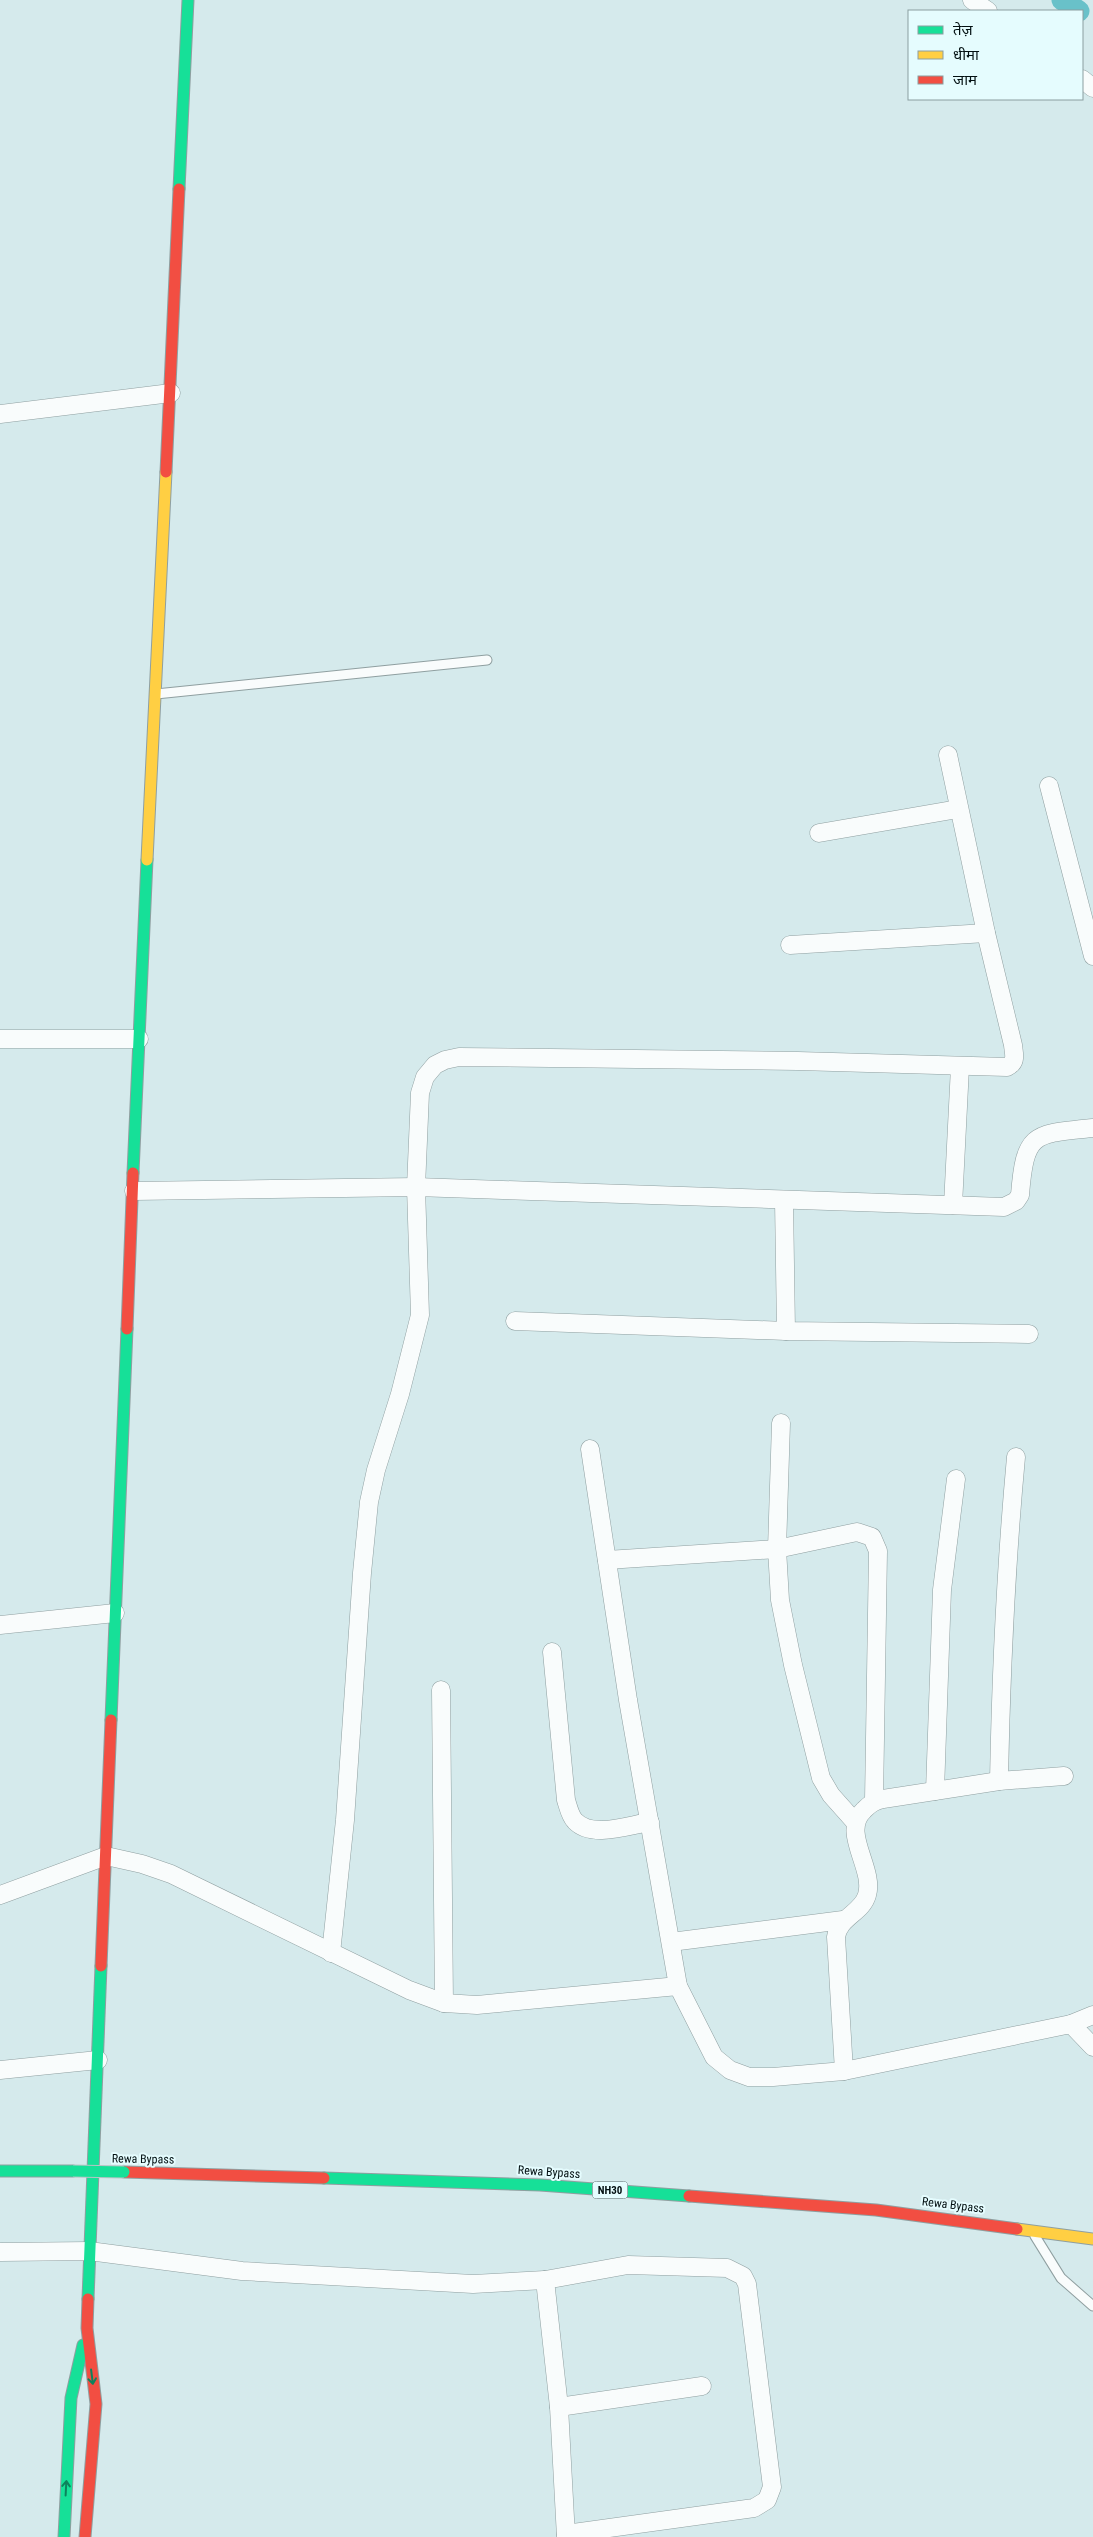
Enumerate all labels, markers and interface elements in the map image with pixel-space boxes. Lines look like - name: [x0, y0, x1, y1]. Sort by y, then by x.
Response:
- legend: [908, 10, 1083, 100]
- text: तेज़: [953, 21, 974, 39]
- text: धीमा: [953, 46, 980, 64]
- text: जाम: [953, 71, 978, 89]
- street label: Rewa Bypass: [112, 2151, 174, 2167]
- street label: Rewa Bypass: [517, 2163, 581, 2181]
- road number: NH30: [592, 2182, 628, 2198]
- street label: Rewa Bypass: [921, 2194, 985, 2216]
- one-way arrow: [88, 2369, 98, 2385]
- one-way arrow: [62, 2481, 71, 2497]

